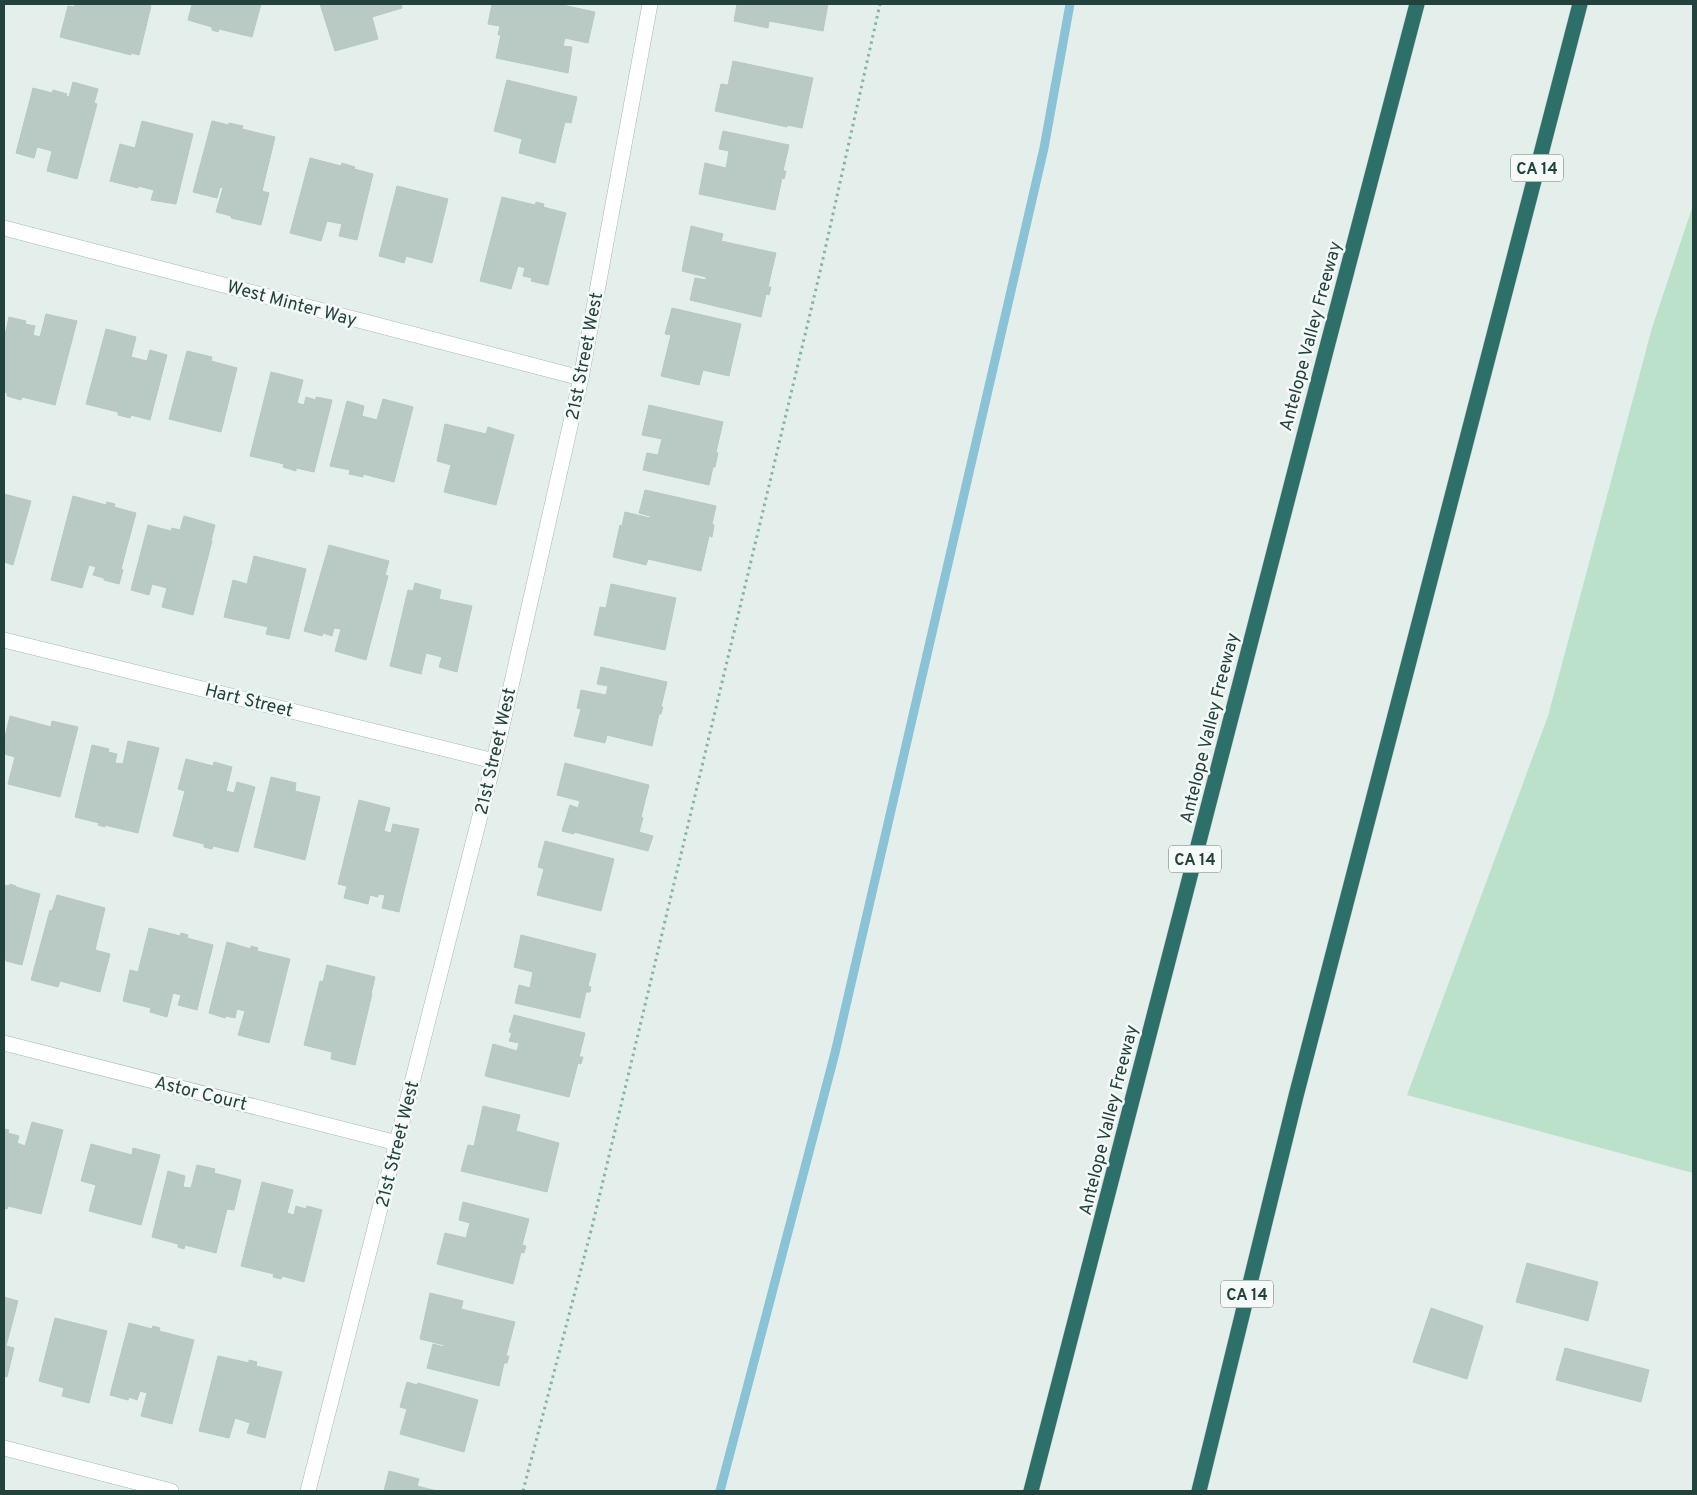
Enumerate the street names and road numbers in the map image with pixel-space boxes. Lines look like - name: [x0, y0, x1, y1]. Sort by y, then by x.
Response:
- road number: CA 14: [1511, 154, 1563, 182]
- street label: Antelope Valley Freeway: [1275, 239, 1348, 434]
- street label: West Minter Way: [224, 276, 359, 333]
- street label: 21st Street West: [562, 291, 609, 422]
- street label: Antelope Valley Freeway: [1176, 631, 1245, 826]
- street label: Hart Street: [202, 679, 295, 723]
- street label: 21st Street West: [471, 686, 522, 817]
- road number: CA 14: [1169, 846, 1221, 872]
- street label: Antelope Valley Freeway: [1075, 1023, 1144, 1218]
- street label: Astor Court: [152, 1072, 249, 1117]
- street label: 21st Street West: [372, 1079, 425, 1210]
- road number: CA 14: [1221, 1280, 1273, 1308]

